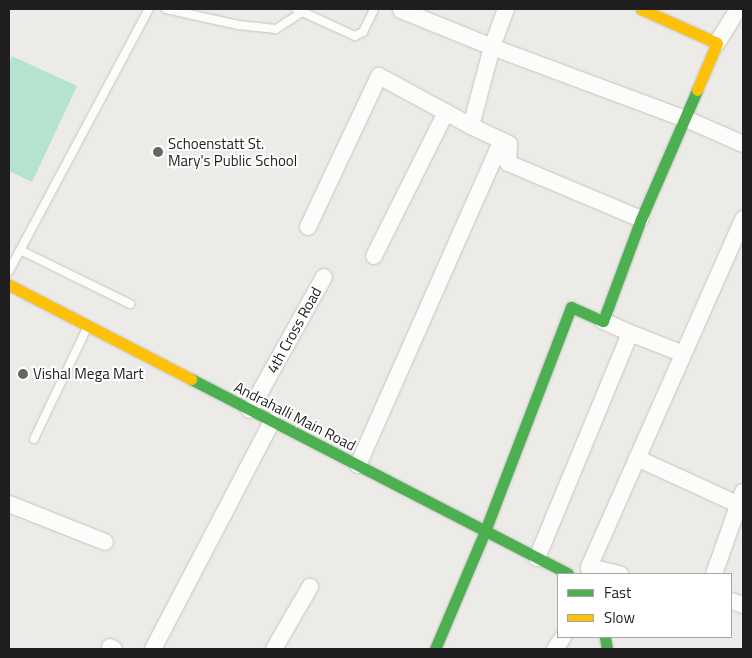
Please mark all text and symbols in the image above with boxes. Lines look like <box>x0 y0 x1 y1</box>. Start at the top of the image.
place label: Schoenstatt St. Mary's Public School <box>168 134 297 169</box>
marker: Schoenstatt St. Mary's Public School <box>152 146 164 158</box>
street label: 4th Cross Road <box>263 284 325 376</box>
place label: Vishal Mega Mart <box>33 365 144 383</box>
marker: Vishal Mega Mart <box>17 368 29 380</box>
street label: Andrahalli Main Road <box>231 378 359 454</box>
legend <box>557 573 732 638</box>
text: Fast <box>604 581 631 604</box>
text: Slow <box>604 606 635 629</box>

